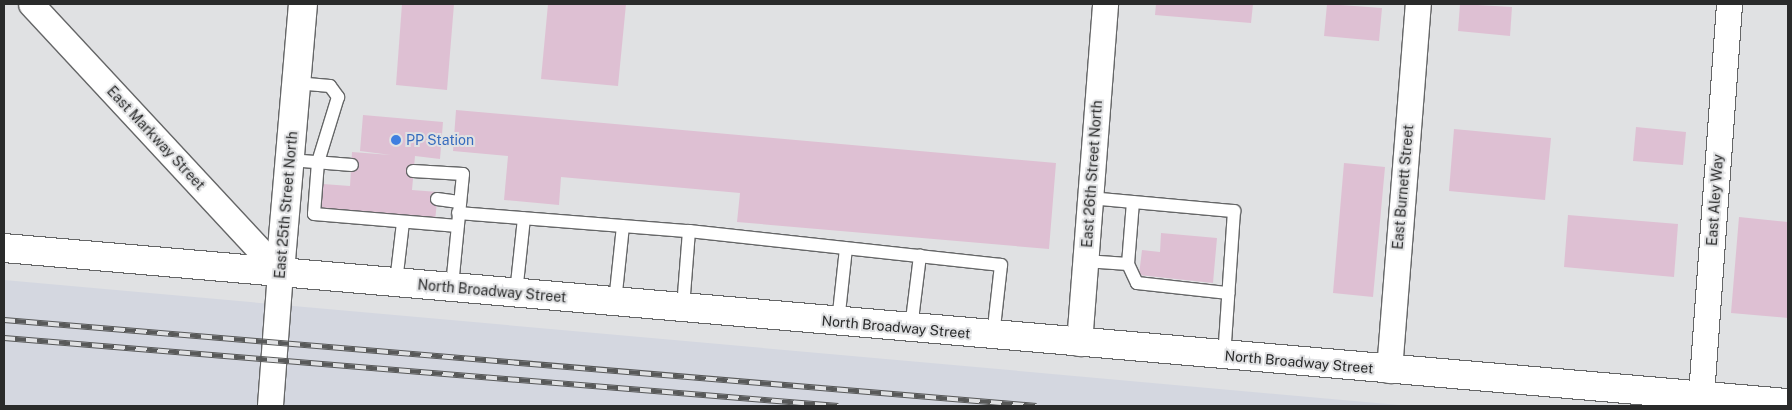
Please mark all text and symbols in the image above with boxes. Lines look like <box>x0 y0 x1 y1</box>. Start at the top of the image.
street label: East Markway Street <box>104 83 208 193</box>
street label: East 26th Street North <box>1078 100 1106 248</box>
street label: East Burnett Street <box>1389 124 1417 250</box>
street label: East 25th Street North <box>271 131 301 279</box>
place label: PP Station <box>406 132 474 148</box>
marker: PP Station <box>390 134 402 146</box>
street label: East Aley Way <box>1703 153 1727 247</box>
street label: North Broadway Street <box>417 276 567 306</box>
street label: North Broadway Street <box>821 312 971 342</box>
street label: North Broadway Street <box>1224 347 1374 377</box>

